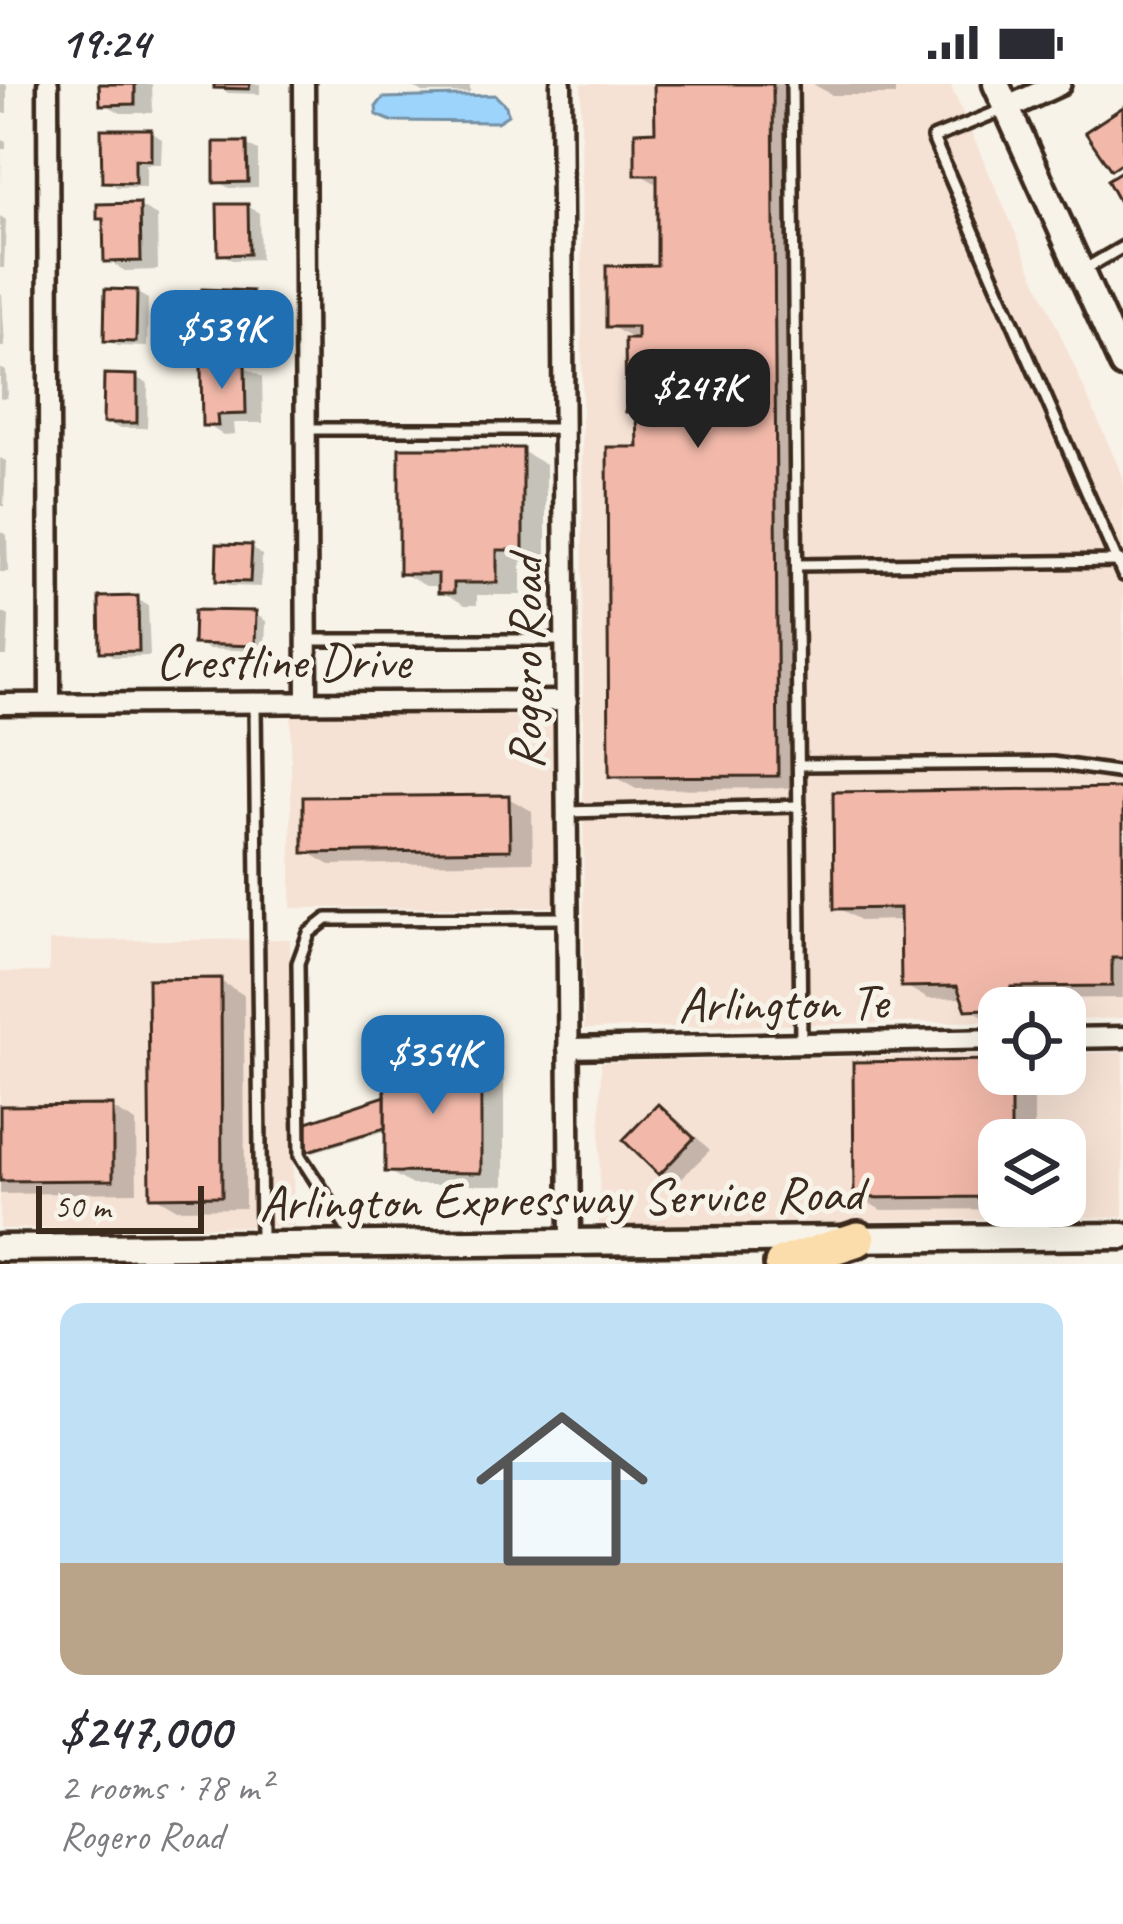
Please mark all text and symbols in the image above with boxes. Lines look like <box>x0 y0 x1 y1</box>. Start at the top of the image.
text: 19:24 <box>60 14 149 71</box>
pin: $539K <box>138 290 306 392</box>
text: $539K <box>178 304 266 353</box>
pin: $247K <box>614 349 782 451</box>
text: $247K <box>653 363 743 412</box>
street label: Rogero Road <box>493 549 557 770</box>
street label: Crestline Drive <box>156 629 414 693</box>
street label: Arlington Te <box>678 969 892 1037</box>
map controls <box>978 987 1086 1227</box>
button: locate <box>978 987 1086 1095</box>
pin: $354K <box>349 1015 517 1117</box>
text: $354K <box>388 1029 478 1078</box>
button: layers <box>978 1119 1086 1227</box>
street label: Arlington Expressway Service Road <box>259 1161 871 1235</box>
scale bar <box>36 1180 204 1233</box>
text: 50 m <box>54 1186 110 1228</box>
icon: home <box>454 1381 670 1597</box>
text: $247,000 <box>60 1699 231 1763</box>
text: 2 rooms · 78 m² <box>60 1763 271 1812</box>
text: Rogero Road <box>60 1812 223 1861</box>

